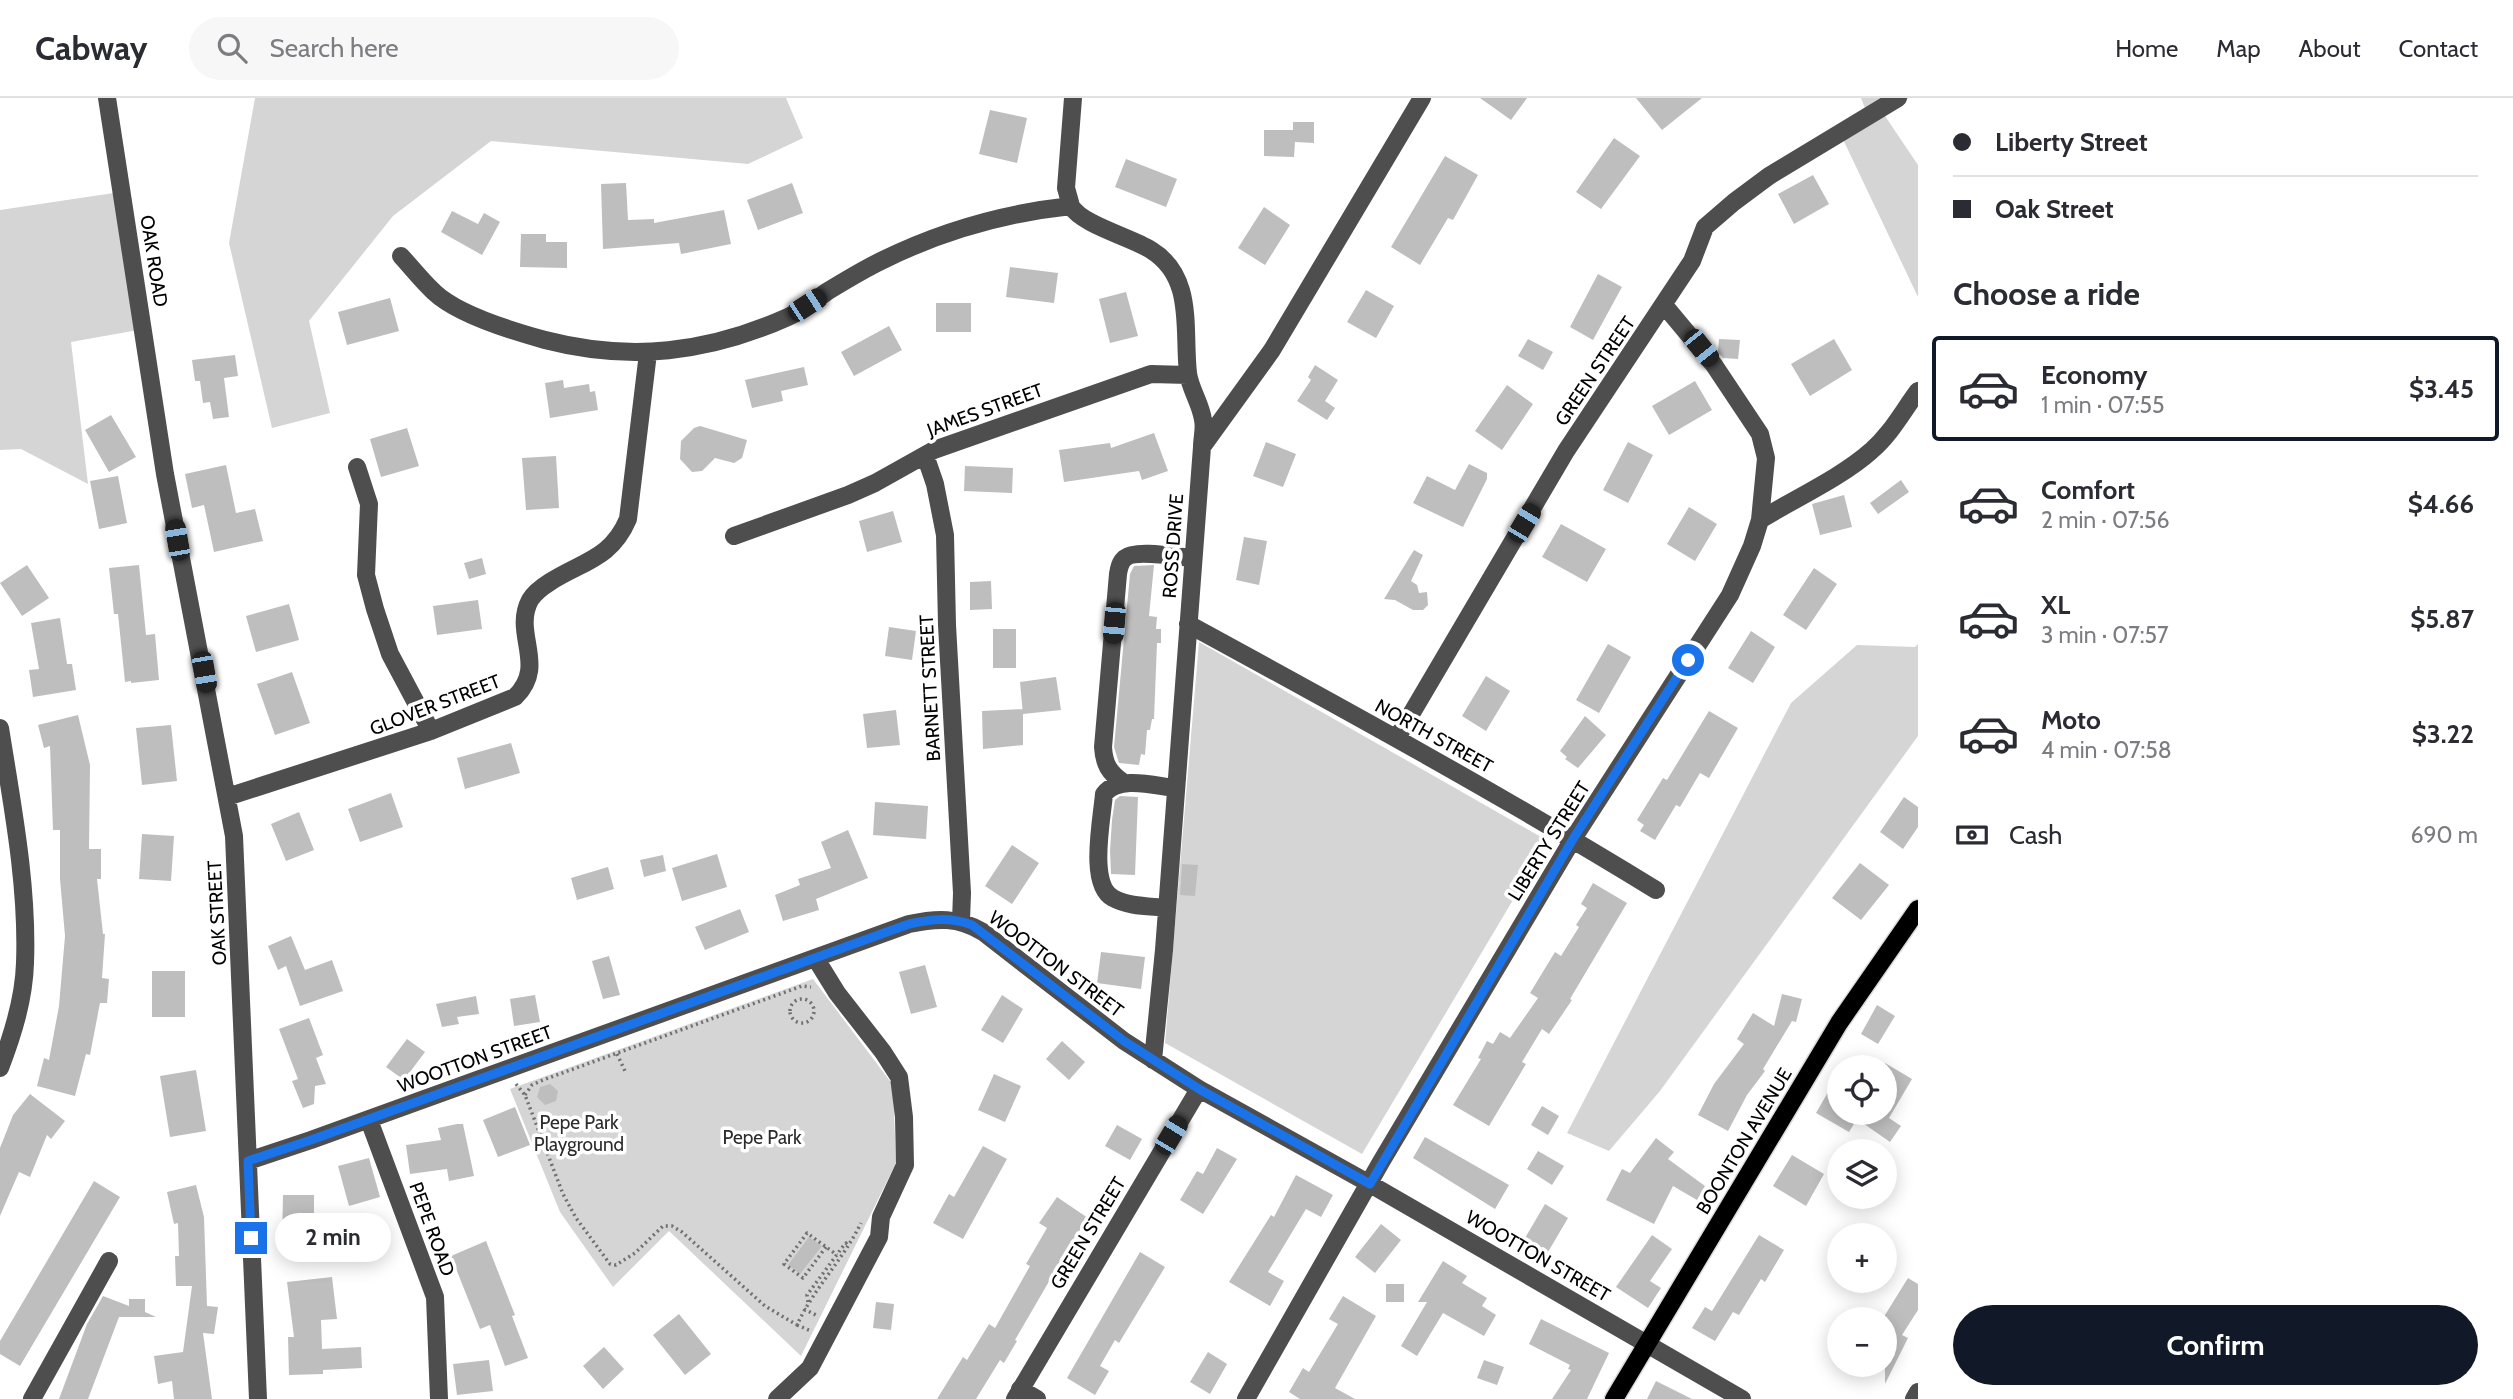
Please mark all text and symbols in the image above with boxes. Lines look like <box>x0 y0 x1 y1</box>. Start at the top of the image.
search box <box>189 17 679 80</box>
text: Cabway <box>35 28 147 68</box>
icon: search <box>213 29 251 67</box>
text: Search here <box>269 32 399 64</box>
text: Home <box>2115 34 2178 63</box>
text: Map <box>2216 34 2261 63</box>
text: About <box>2299 34 2361 63</box>
text: Contact <box>2399 34 2478 63</box>
text: Liberty Street <box>1995 126 2148 158</box>
text: Oak Street <box>1995 193 2114 225</box>
street label: OAK ROAD <box>135 213 173 309</box>
text: Choose a ride <box>1953 274 2140 313</box>
car <box>784 285 831 325</box>
street label: GREEN STREET <box>1550 312 1640 430</box>
car <box>1680 325 1723 371</box>
icon: car <box>1957 357 2020 420</box>
text: Economy <box>2041 359 2147 391</box>
text: $3.45 <box>2409 373 2474 405</box>
street label: JAMES STREET <box>923 378 1046 442</box>
text: 1 min · 07:55 <box>2041 391 2164 419</box>
icon: car <box>1957 472 2020 535</box>
text: Comfort <box>2041 474 2135 506</box>
text: $4.66 <box>2408 488 2474 520</box>
street label: ROSS DRIVE <box>1158 493 1188 599</box>
car <box>1505 500 1544 546</box>
text: 2 min · 07:56 <box>2041 506 2170 534</box>
car <box>164 517 191 563</box>
icon: car <box>1957 587 2020 650</box>
text: XL <box>2041 589 2070 621</box>
car <box>1102 601 1127 645</box>
text: $5.87 <box>2410 603 2474 635</box>
street label: BARNETT STREET <box>915 614 945 762</box>
text: 3 min · 07:57 <box>2041 621 2169 649</box>
route start <box>1672 644 1704 676</box>
car <box>191 649 218 695</box>
street label: GLOVER STREET <box>366 670 504 740</box>
street label: NORTH STREET <box>1371 694 1497 778</box>
icon: car <box>1957 702 2020 765</box>
text: Moto <box>2041 704 2101 736</box>
text: $3.22 <box>2412 718 2474 750</box>
text: 4 min · 07:58 <box>2041 736 2172 764</box>
street label: LIBERTY STREET <box>1503 777 1595 905</box>
icon: cash <box>1953 816 1991 854</box>
text: Cash <box>2009 819 2062 851</box>
text: 690 m <box>2410 821 2478 849</box>
street label: OAK STREET <box>203 860 231 966</box>
street label: WOOTTON STREET <box>984 906 1128 1022</box>
street label: WOOTTON STREET <box>395 1020 555 1098</box>
map controls <box>1827 1055 1897 1377</box>
button: locate <box>1827 1055 1897 1125</box>
street label: BOONTON AVENUE <box>1691 1064 1797 1218</box>
park label: Pepe Park Playground <box>534 1111 624 1156</box>
car <box>1152 1112 1191 1158</box>
park label: Pepe Park <box>722 1126 802 1149</box>
button: layers <box>1827 1139 1897 1209</box>
street label: GREEN STREET <box>1045 1173 1131 1293</box>
street label: PEPE ROAD <box>404 1179 460 1279</box>
street label: WOOTTON STREET <box>1462 1205 1614 1307</box>
callout: 2 min <box>276 1214 391 1262</box>
route end <box>235 1222 267 1254</box>
text: 2 min <box>305 1223 361 1251</box>
button: + <box>1827 1223 1897 1293</box>
button: Confirm <box>1953 1305 2478 1385</box>
button: − <box>1827 1307 1897 1377</box>

